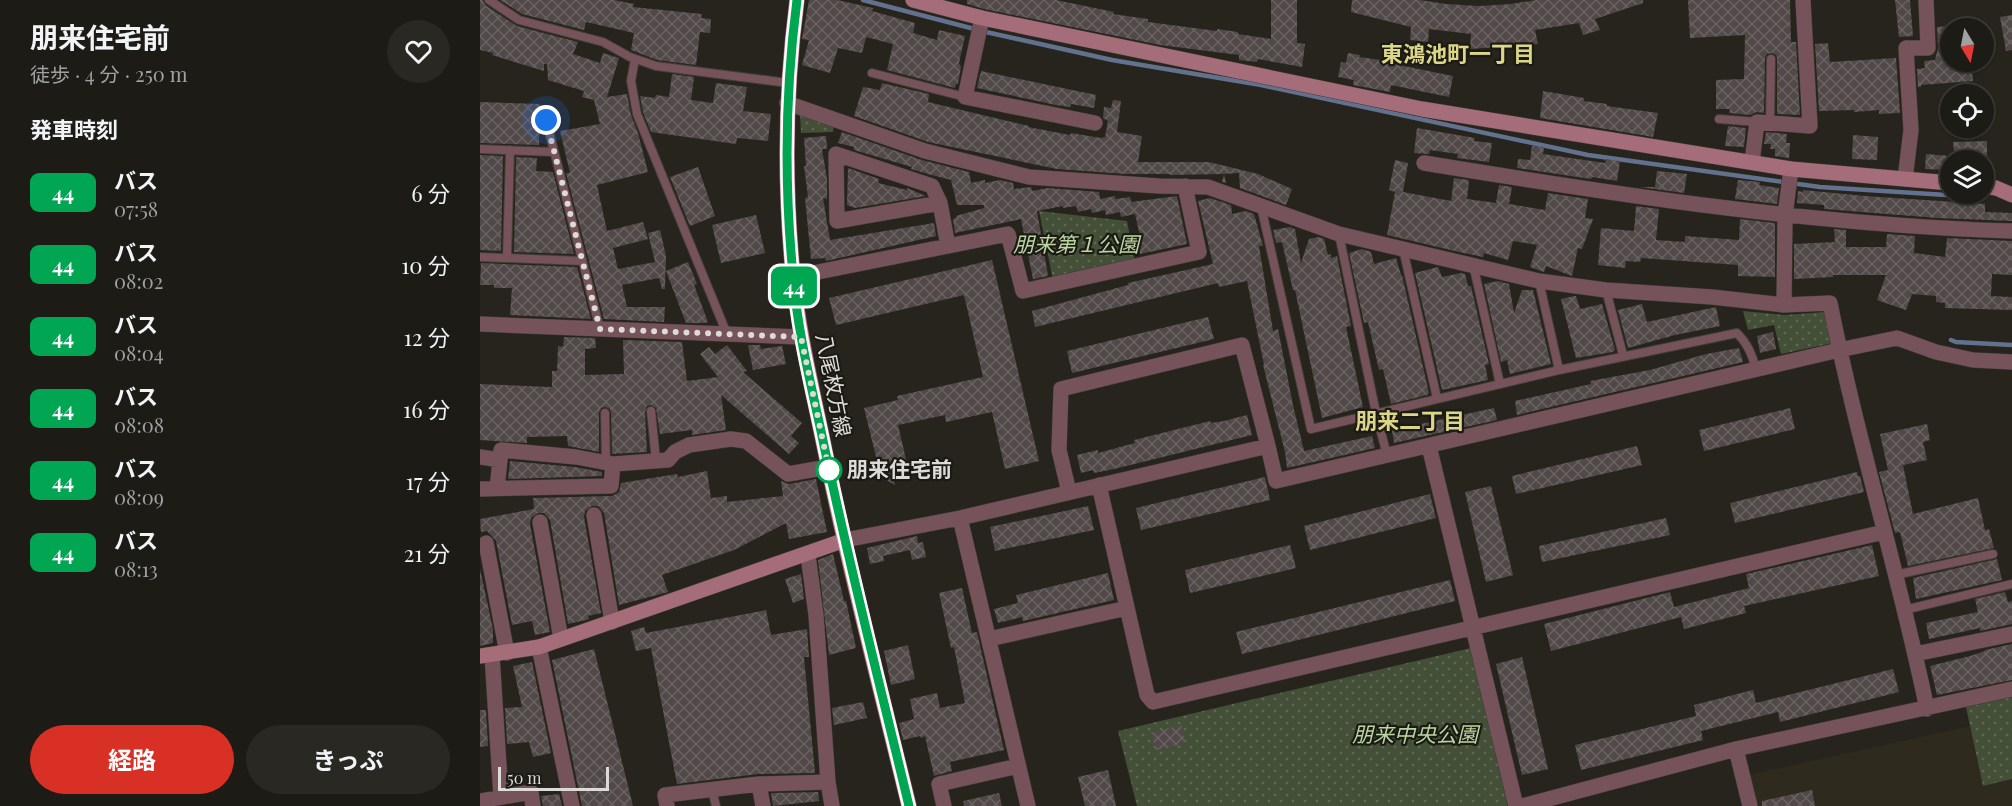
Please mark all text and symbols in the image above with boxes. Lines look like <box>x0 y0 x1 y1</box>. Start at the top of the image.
text: 朋来住宅前 <box>30 18 170 55</box>
north arrow <box>1940 18 1994 72</box>
map controls <box>1940 18 1994 204</box>
button: heart <box>387 20 450 83</box>
district label: 東鴻池町一丁目 <box>1381 38 1535 68</box>
text: 徒歩 · 4 分 · 250 m <box>30 60 188 87</box>
button: locate <box>1940 84 1994 138</box>
your location <box>531 105 561 135</box>
text: 発車時刻 <box>30 114 118 144</box>
button: layers <box>1940 150 1994 204</box>
text: バス <box>114 165 158 195</box>
text: 44 <box>52 178 74 206</box>
text: 6 分 <box>411 178 450 208</box>
text: 07:58 <box>114 195 158 222</box>
park label: 朋来第１公園 <box>1013 229 1142 257</box>
text: バス <box>114 237 158 267</box>
text: 44 <box>52 250 74 278</box>
text: 10 分 <box>401 250 450 280</box>
line badge: 44 <box>767 266 821 306</box>
text: 08:02 <box>114 267 163 294</box>
text: 44 <box>783 272 805 300</box>
text: バス <box>114 309 158 339</box>
text: 44 <box>52 322 74 350</box>
text: 12 分 <box>404 322 450 352</box>
street label: 八尾枚方線 <box>811 330 859 439</box>
text: 08:04 <box>114 339 164 366</box>
text: バス <box>114 381 158 411</box>
text: 44 <box>52 394 74 422</box>
text: 16 分 <box>403 394 450 424</box>
district label: 朋来二丁目 <box>1355 405 1465 435</box>
text: 08:08 <box>114 411 164 438</box>
text: バス <box>114 453 158 483</box>
place label: 朋来住宅前 <box>847 454 952 482</box>
marker: 朋来住宅前 <box>816 457 842 483</box>
text: 44 <box>52 466 74 494</box>
text: 17 分 <box>406 466 450 496</box>
text: 08:09 <box>114 483 164 510</box>
text: バス <box>114 525 158 555</box>
text: 44 <box>52 538 74 566</box>
text: 21 分 <box>404 538 450 568</box>
text: 08:13 <box>114 555 158 582</box>
park label: 朋来中央公園 <box>1352 719 1481 747</box>
button: 経路 <box>30 725 234 794</box>
button: きっぷ <box>246 725 450 794</box>
scale bar <box>498 764 609 792</box>
text: 50 m <box>507 767 541 788</box>

